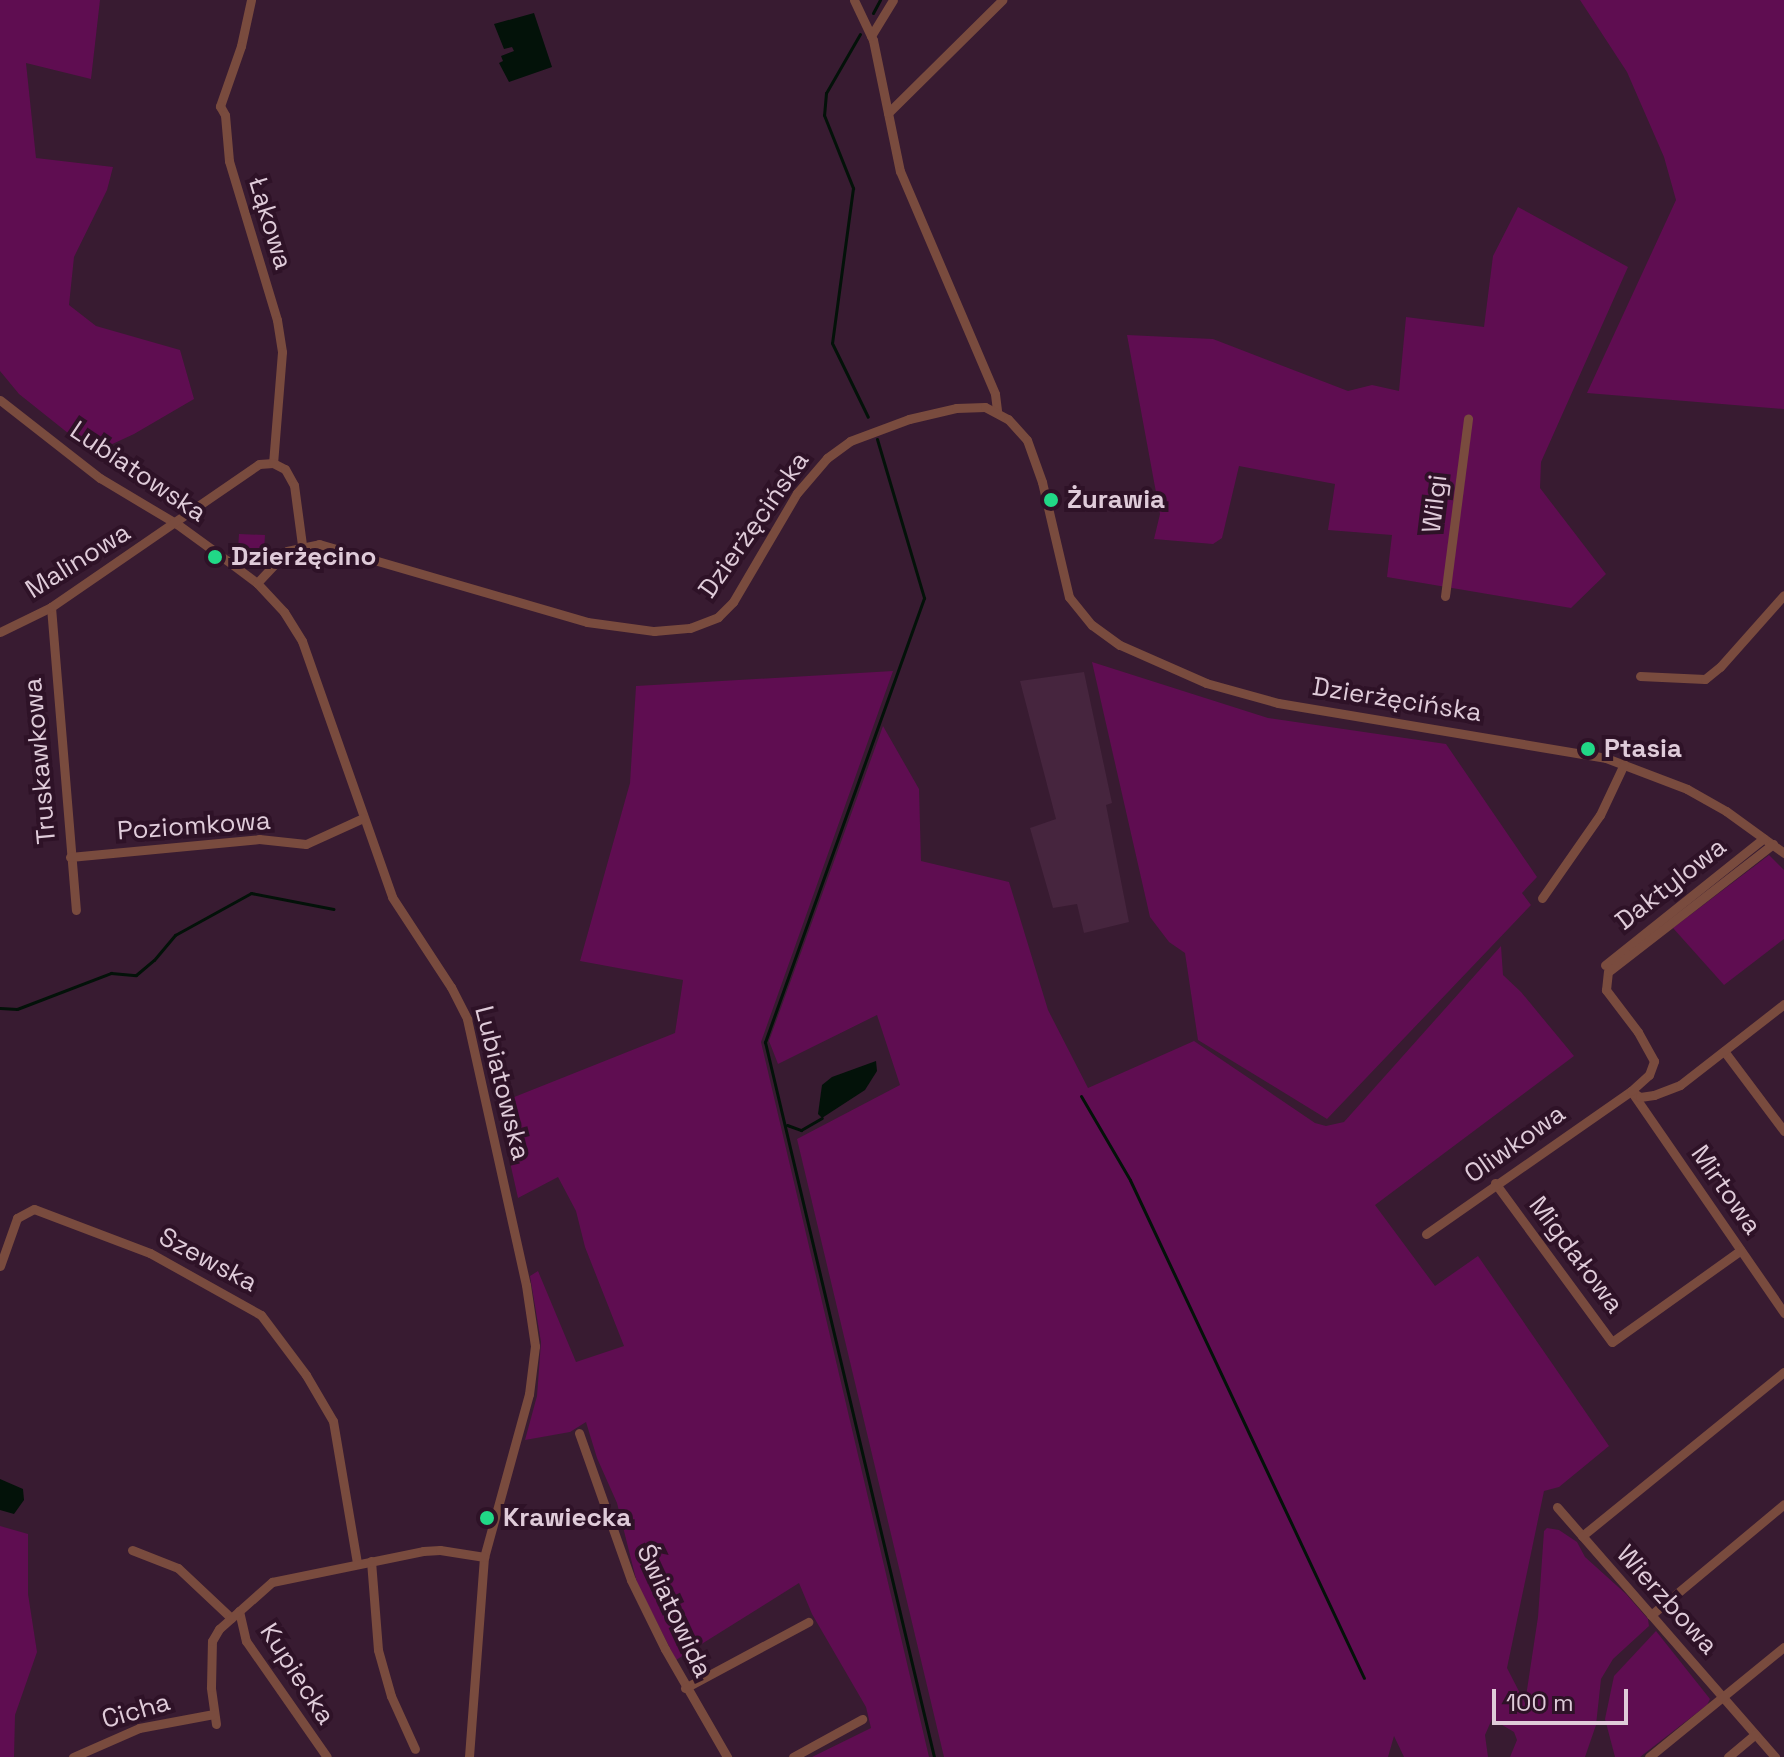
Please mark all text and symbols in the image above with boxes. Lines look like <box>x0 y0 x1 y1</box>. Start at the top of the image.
street label: Łąkowa <box>241 173 299 273</box>
street label: Lubiatowska <box>64 415 212 529</box>
street label: Dzierżęcińska <box>692 446 816 604</box>
street label: Wilgi <box>1416 473 1454 535</box>
place label: Żurawia <box>1067 484 1165 516</box>
marker: Żurawia <box>1042 491 1060 509</box>
street label: Malinowa <box>20 517 136 605</box>
place label: Dzierżęcino <box>231 541 376 573</box>
marker: Dzierżęcino <box>206 548 224 566</box>
street label: Dzierżęcińska <box>1310 671 1484 729</box>
street label: Truskawkowa <box>17 677 63 845</box>
place label: Ptasia <box>1604 733 1682 765</box>
marker: Ptasia <box>1579 740 1597 758</box>
street label: Poziomkowa <box>116 805 272 847</box>
street label: Daktylowa <box>1609 831 1733 937</box>
street label: Lubiatowska <box>468 1003 536 1163</box>
street label: Oliwkowa <box>1459 1098 1571 1190</box>
street label: Mirtowa <box>1684 1139 1768 1241</box>
street label: Migdałowa <box>1522 1190 1630 1320</box>
street label: Szewska <box>153 1221 263 1299</box>
place label: Krawiecka <box>503 1502 631 1534</box>
marker: Krawiecka <box>478 1509 496 1527</box>
street label: Światowida <box>630 1539 718 1683</box>
street label: Wierzbowa <box>1610 1539 1724 1661</box>
street label: Kupiecka <box>253 1618 341 1730</box>
scale bar <box>1496 1673 1632 1723</box>
street label: Cicha <box>98 1686 174 1736</box>
text: 100 m <box>1506 1687 1574 1718</box>

